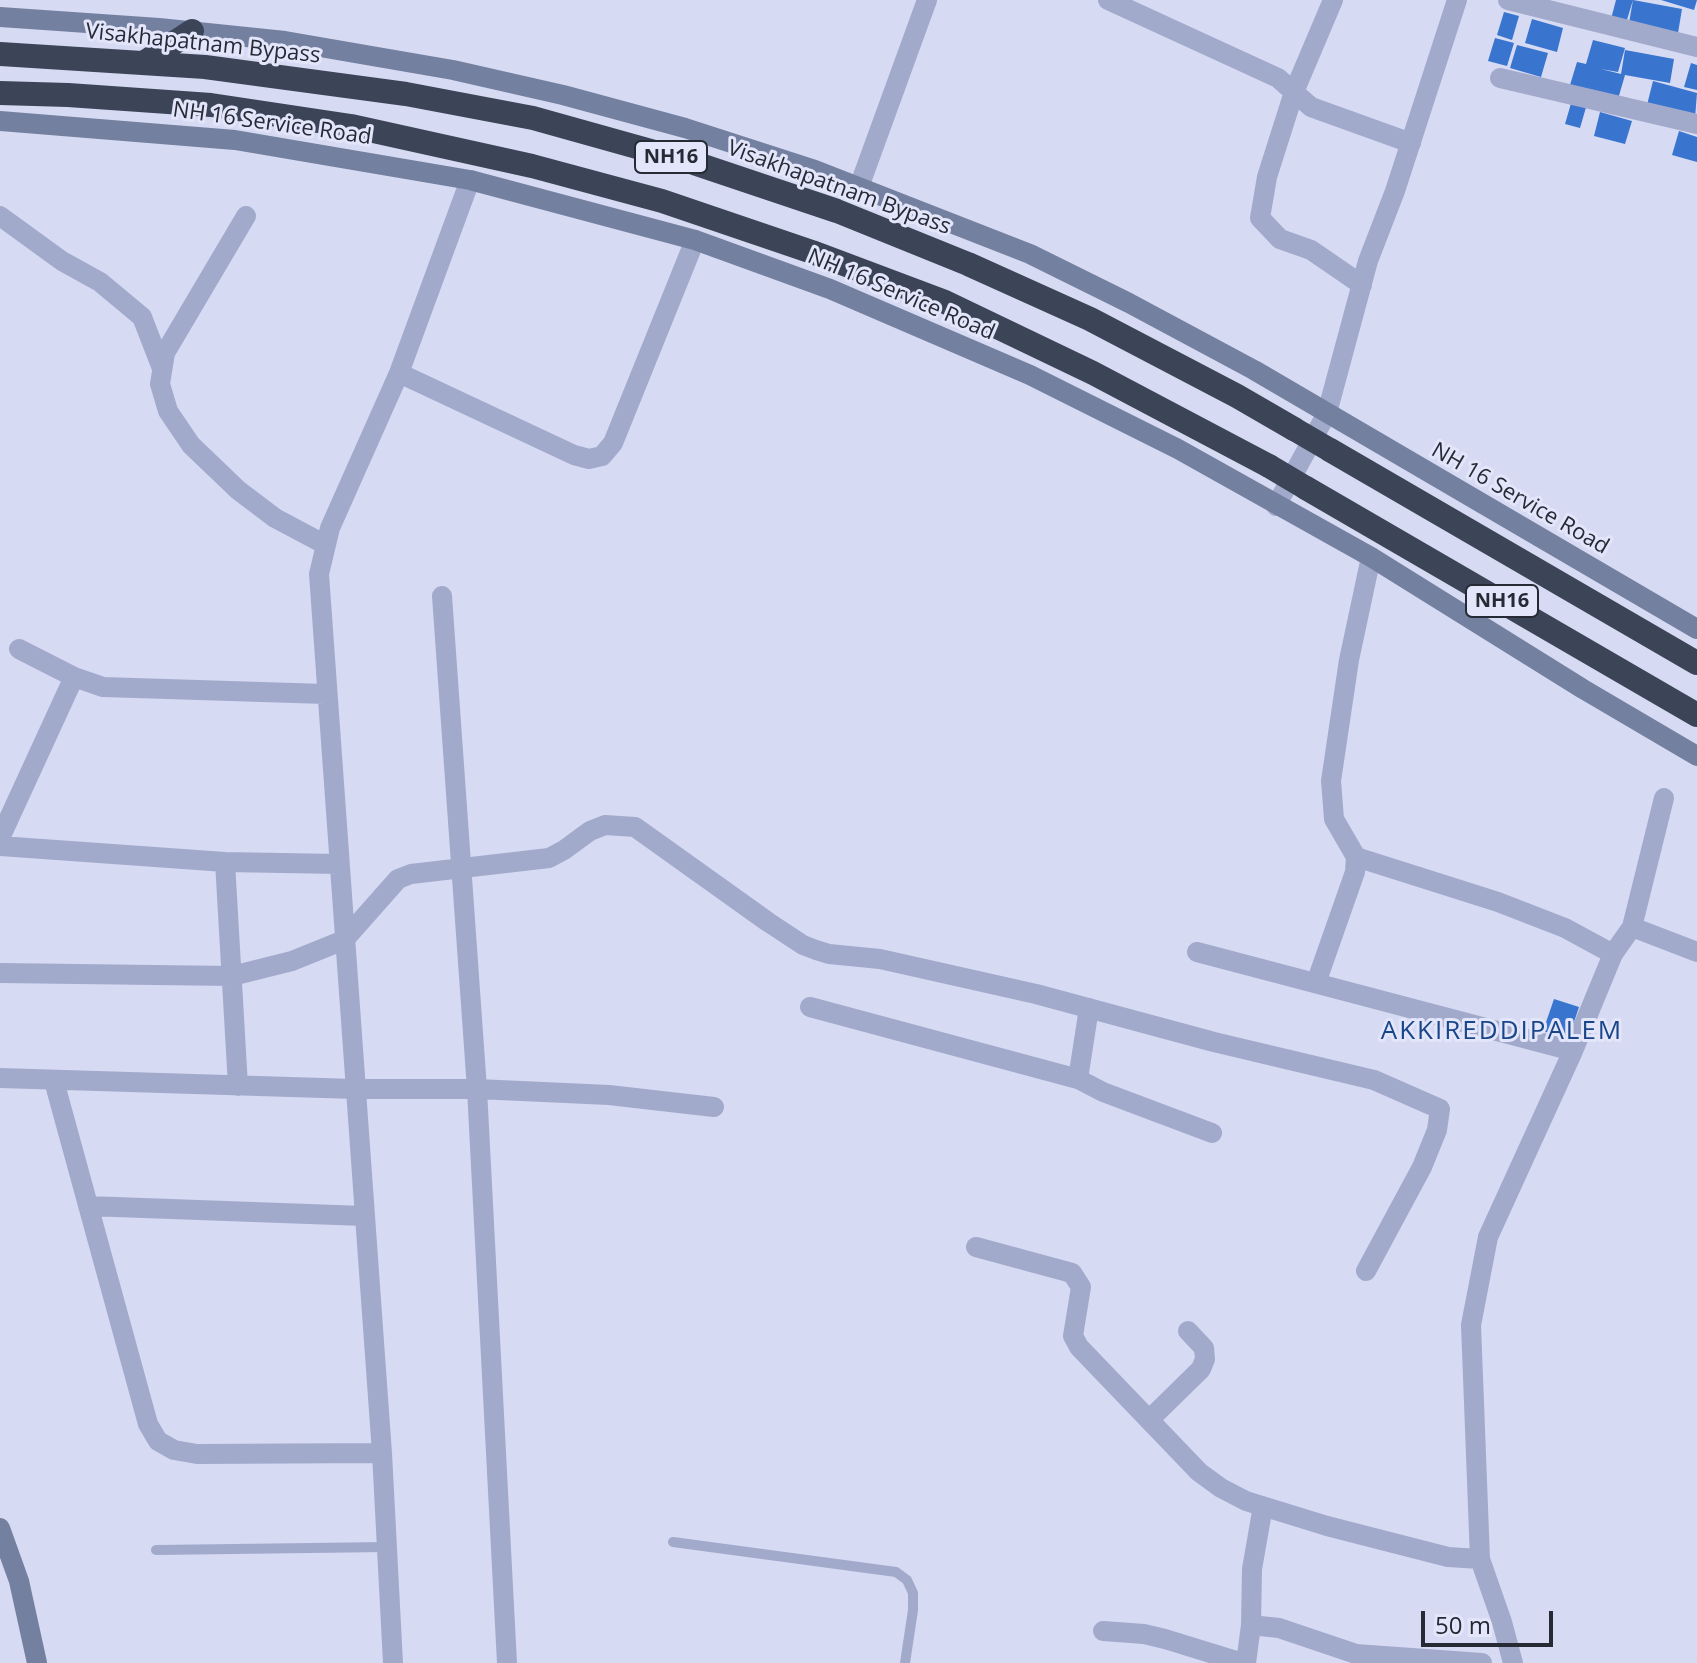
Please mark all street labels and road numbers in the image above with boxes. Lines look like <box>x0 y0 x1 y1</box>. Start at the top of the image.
street label: Visakhapatnam Bypass <box>84 19 322 69</box>
street label: NH 16 Service Road <box>171 97 373 151</box>
street label: Visakhapatnam Bypass <box>724 135 954 241</box>
road number: NH16 <box>635 141 707 173</box>
street label: NH 16 Service Road <box>804 244 998 346</box>
street label: NH 16 Service Road <box>1427 437 1613 561</box>
road number: NH16 <box>1466 585 1538 617</box>

